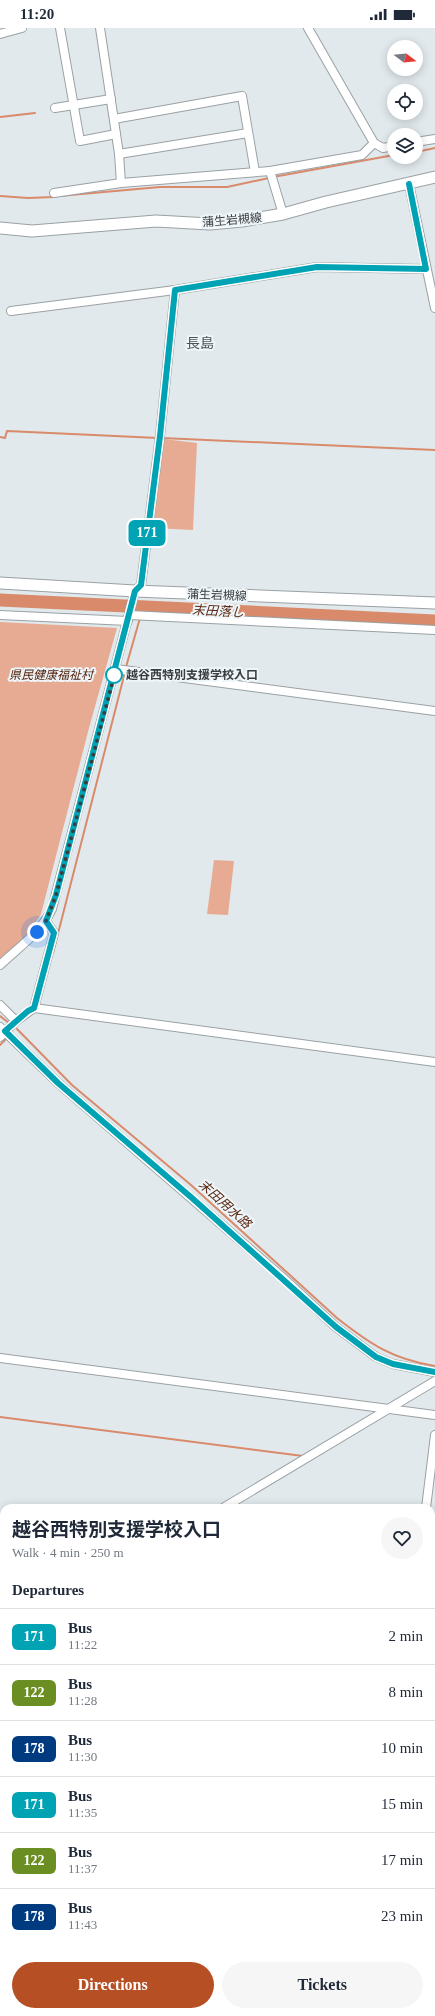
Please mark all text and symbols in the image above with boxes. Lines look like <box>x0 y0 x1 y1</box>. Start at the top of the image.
text: 11:20 <box>20 6 54 22</box>
north arrow <box>387 40 423 76</box>
map controls <box>387 40 423 164</box>
button: locate <box>387 84 423 120</box>
button: layers <box>387 128 423 164</box>
street label: 蒲生岩槻線 <box>201 210 263 230</box>
district label: 長島 <box>186 336 214 351</box>
line badge: 171 <box>124 520 170 546</box>
text: 171 <box>137 525 158 540</box>
street label: 蒲生岩槻線 <box>187 587 247 603</box>
water label: 末田落し <box>192 602 244 620</box>
marker: 越谷西特別支援学校入口 <box>105 666 123 684</box>
park label: 県民健康福祉村 <box>9 668 95 682</box>
place label: 越谷西特別支援学校入口 <box>126 668 258 682</box>
your location <box>27 922 47 942</box>
water label: 末田用水路 <box>196 1177 255 1232</box>
button: heart <box>381 1517 423 1559</box>
text: 越谷西特別支援学校入口 <box>12 1519 221 1540</box>
text: Walk · 4 min · 250 m <box>12 1545 124 1560</box>
text: Departures <box>12 1582 84 1598</box>
text: Bus <box>68 1620 92 1636</box>
text: 2 min <box>388 1628 423 1644</box>
text: 171 <box>24 1629 45 1644</box>
text: 11:22 <box>68 1637 97 1652</box>
text: Bus <box>68 1676 92 1692</box>
text: 8 min <box>388 1684 423 1700</box>
text: 122 <box>24 1685 45 1700</box>
text: 11:28 <box>68 1693 97 1708</box>
text: Bus <box>68 1732 92 1748</box>
text: 10 min <box>381 1740 423 1756</box>
text: 178 <box>24 1741 45 1756</box>
text: 11:30 <box>68 1749 97 1764</box>
text: Bus <box>68 1788 92 1804</box>
text: 15 min <box>381 1796 423 1812</box>
text: 171 <box>24 1797 45 1812</box>
text: 11:35 <box>68 1805 97 1820</box>
text: Bus <box>68 1844 92 1860</box>
text: 17 min <box>381 1852 423 1868</box>
text: 122 <box>24 1853 45 1868</box>
text: 11:37 <box>68 1861 97 1876</box>
text: Bus <box>68 1900 92 1916</box>
text: 23 min <box>381 1908 423 1924</box>
text: 178 <box>24 1909 45 1924</box>
text: 11:43 <box>68 1917 97 1932</box>
button: Directions <box>12 1962 214 2008</box>
button: Tickets <box>222 1962 423 2008</box>

